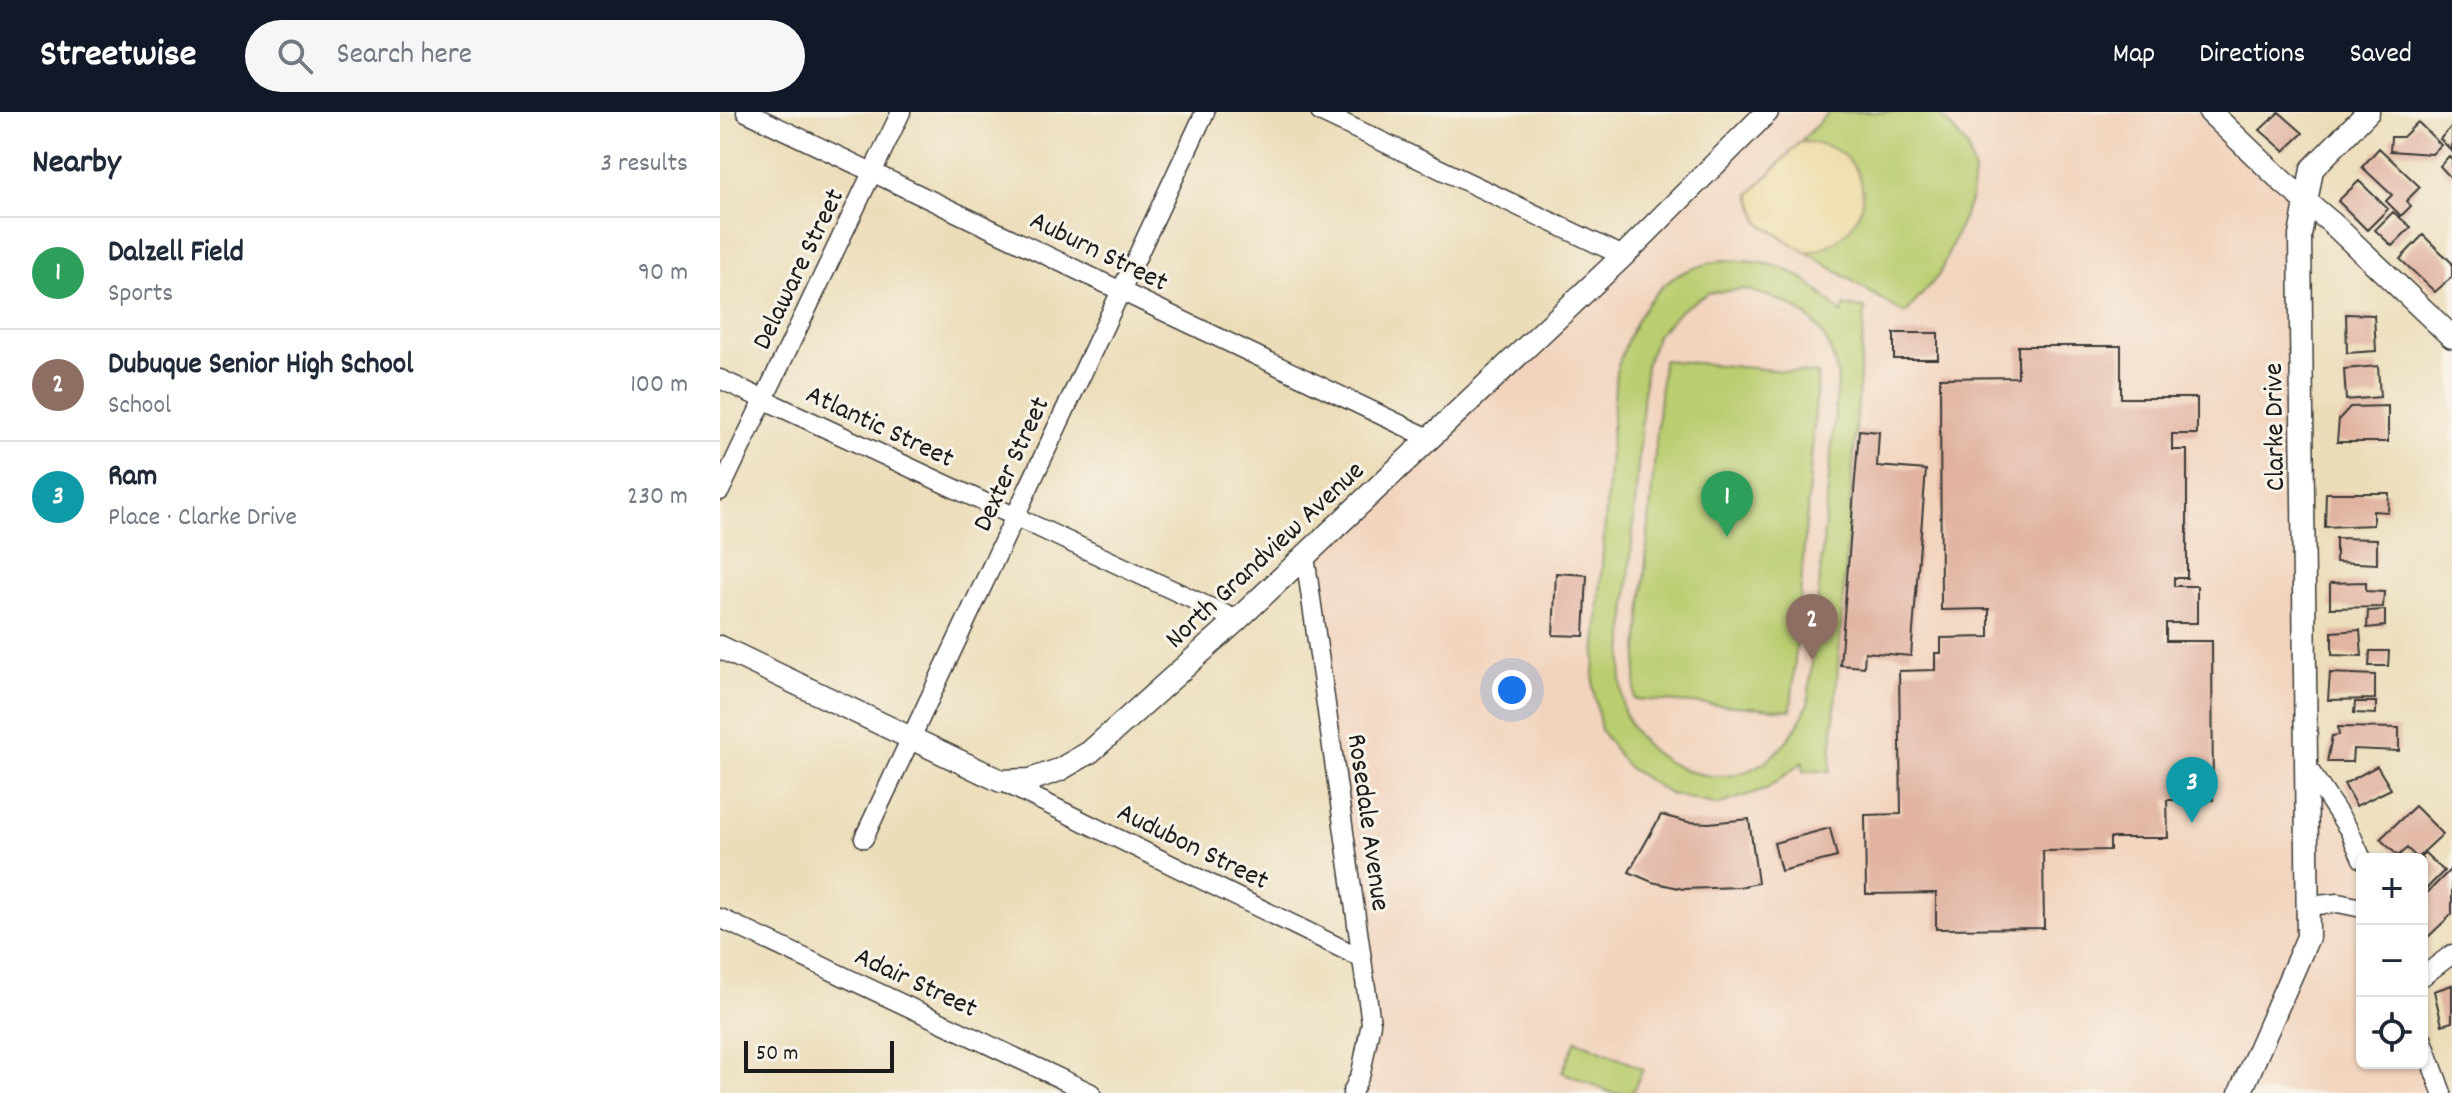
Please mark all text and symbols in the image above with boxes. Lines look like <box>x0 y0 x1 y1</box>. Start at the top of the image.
search box <box>245 20 805 92</box>
text: Streetwise <box>40 29 197 84</box>
icon: search <box>273 34 317 78</box>
text: Search here <box>337 35 472 78</box>
text: Map <box>2113 36 2155 76</box>
text: Directions <box>2199 36 2305 76</box>
text: Saved <box>2349 36 2412 76</box>
text: Nearby <box>32 140 121 189</box>
text: 3 results <box>601 146 688 183</box>
street label: Delaware Street <box>744 183 857 358</box>
street label: Auburn Street <box>1022 203 1174 304</box>
text: Dalzell Field <box>108 233 244 276</box>
text: 1 <box>55 255 61 292</box>
text: 90 m <box>638 255 688 292</box>
text: Sports <box>108 276 173 313</box>
text: Dubuque Senior High School <box>108 345 413 388</box>
street label: Clarke Drive <box>2256 362 2298 491</box>
text: 2 <box>52 367 64 404</box>
text: 100 m <box>630 367 688 404</box>
street label: Atlantic Street <box>798 377 960 480</box>
text: School <box>108 388 171 425</box>
street label: Dexter Street <box>965 391 1062 539</box>
street label: North Grandview Avenue <box>1158 453 1375 660</box>
text: Ram <box>108 457 157 500</box>
pin: 1 <box>1701 471 1753 537</box>
text: 3 <box>52 479 64 516</box>
text: 230 m <box>627 479 688 516</box>
text: Place · Clarke Drive <box>108 500 297 537</box>
pin: 2 <box>1786 594 1838 660</box>
your location <box>1492 670 1532 710</box>
street label: Rosedale Avenue <box>1334 732 1398 914</box>
pin: 3 <box>2166 757 2218 823</box>
street label: Audubon Street <box>1109 794 1275 903</box>
map controls <box>2356 853 2428 1069</box>
button: + <box>2356 853 2428 925</box>
button: − <box>2356 925 2428 997</box>
street label: Adair Street <box>847 939 983 1030</box>
button: locate <box>2356 997 2428 1069</box>
scale bar <box>744 1037 894 1073</box>
text: 50 m <box>756 1039 798 1070</box>

